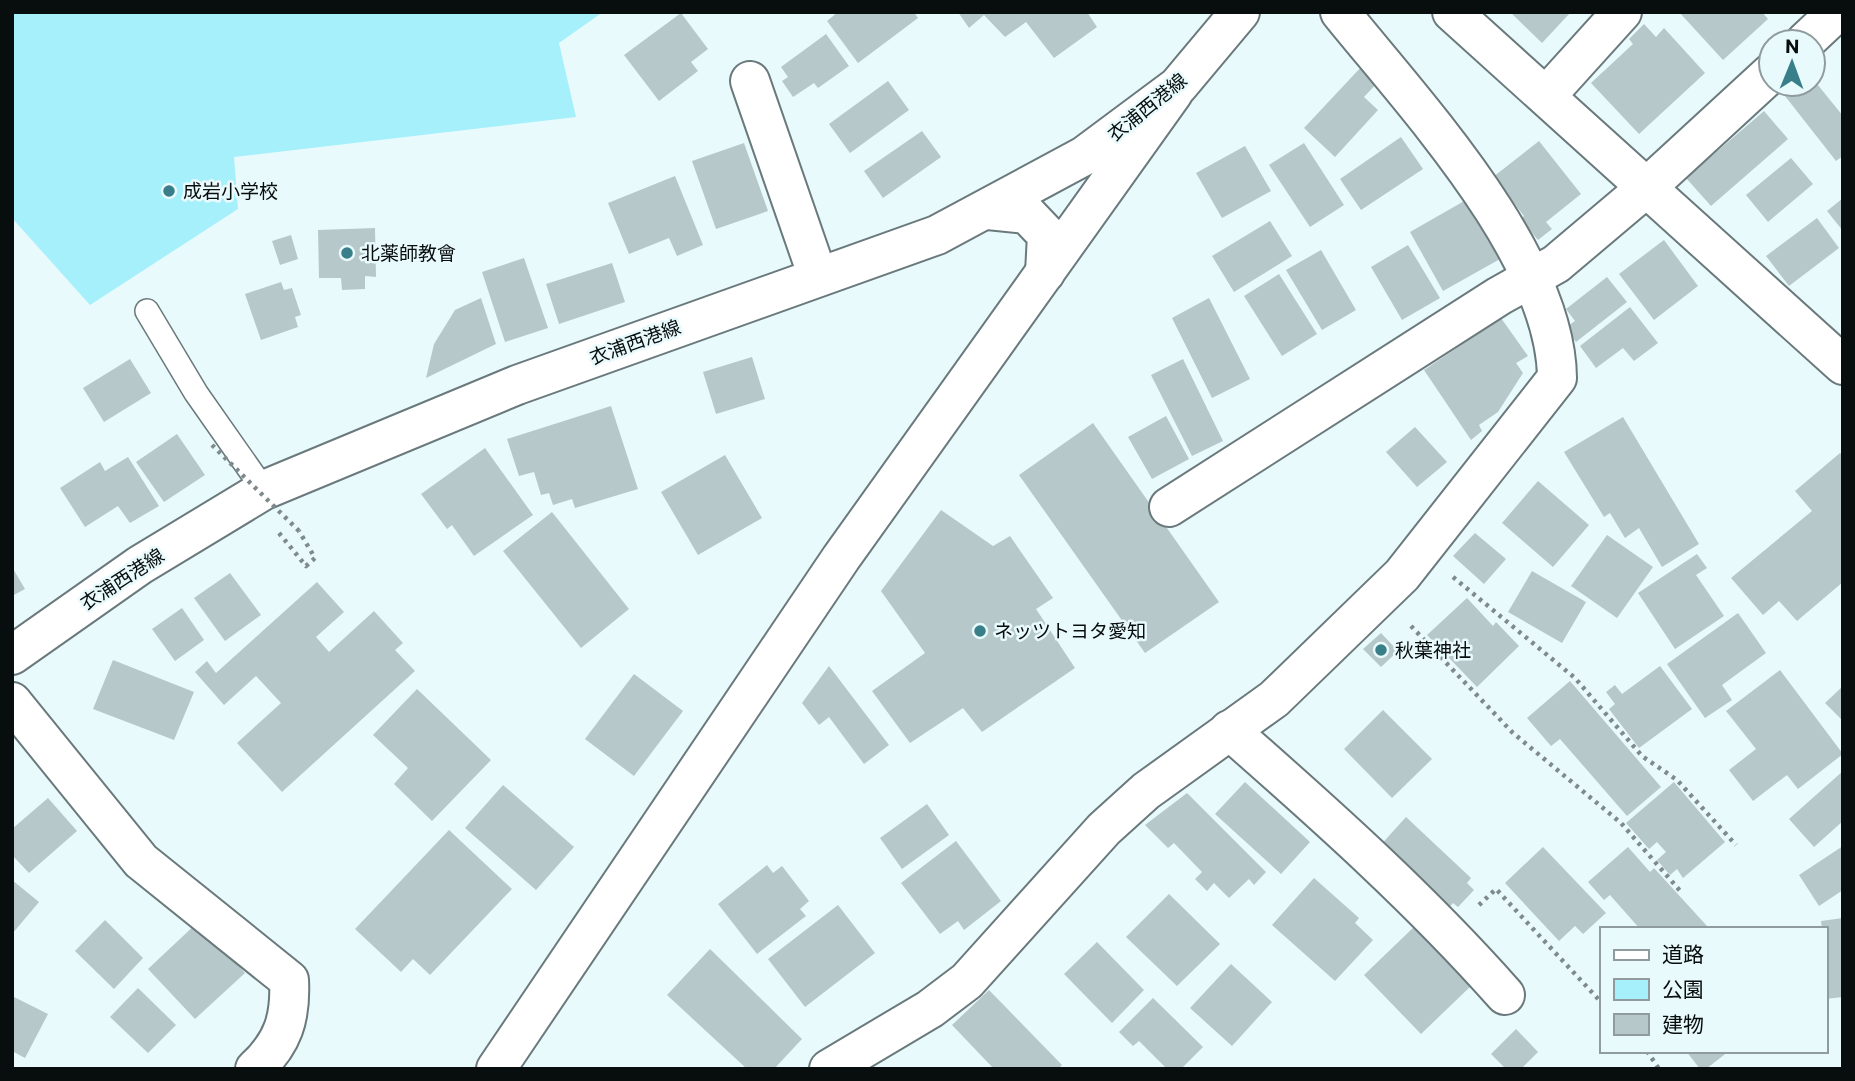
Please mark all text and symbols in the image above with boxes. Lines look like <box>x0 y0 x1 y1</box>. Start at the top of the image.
north arrow <box>1757 28 1827 98</box>
text: N <box>1785 34 1800 57</box>
street label: 衣浦西港線 <box>1103 68 1191 145</box>
place label: 成岩小学校 <box>183 179 278 202</box>
marker: 成岩小学校 <box>161 183 177 199</box>
place label: 北薬師教會 <box>361 241 456 264</box>
marker: 北薬師教會 <box>339 245 355 261</box>
street label: 衣浦西港線 <box>586 314 683 369</box>
street label: 衣浦西港線 <box>76 543 168 614</box>
place label: ネッツトヨタ愛知 <box>994 619 1146 642</box>
marker: ネッツトヨタ愛知 <box>972 623 988 639</box>
place label: 秋葉神社 <box>1395 638 1471 661</box>
marker: 秋葉神社 <box>1373 642 1389 658</box>
legend <box>1600 927 1827 1053</box>
text: 道路 <box>1662 941 1704 966</box>
text: 公園 <box>1662 976 1704 1001</box>
text: 建物 <box>1662 1011 1704 1036</box>

